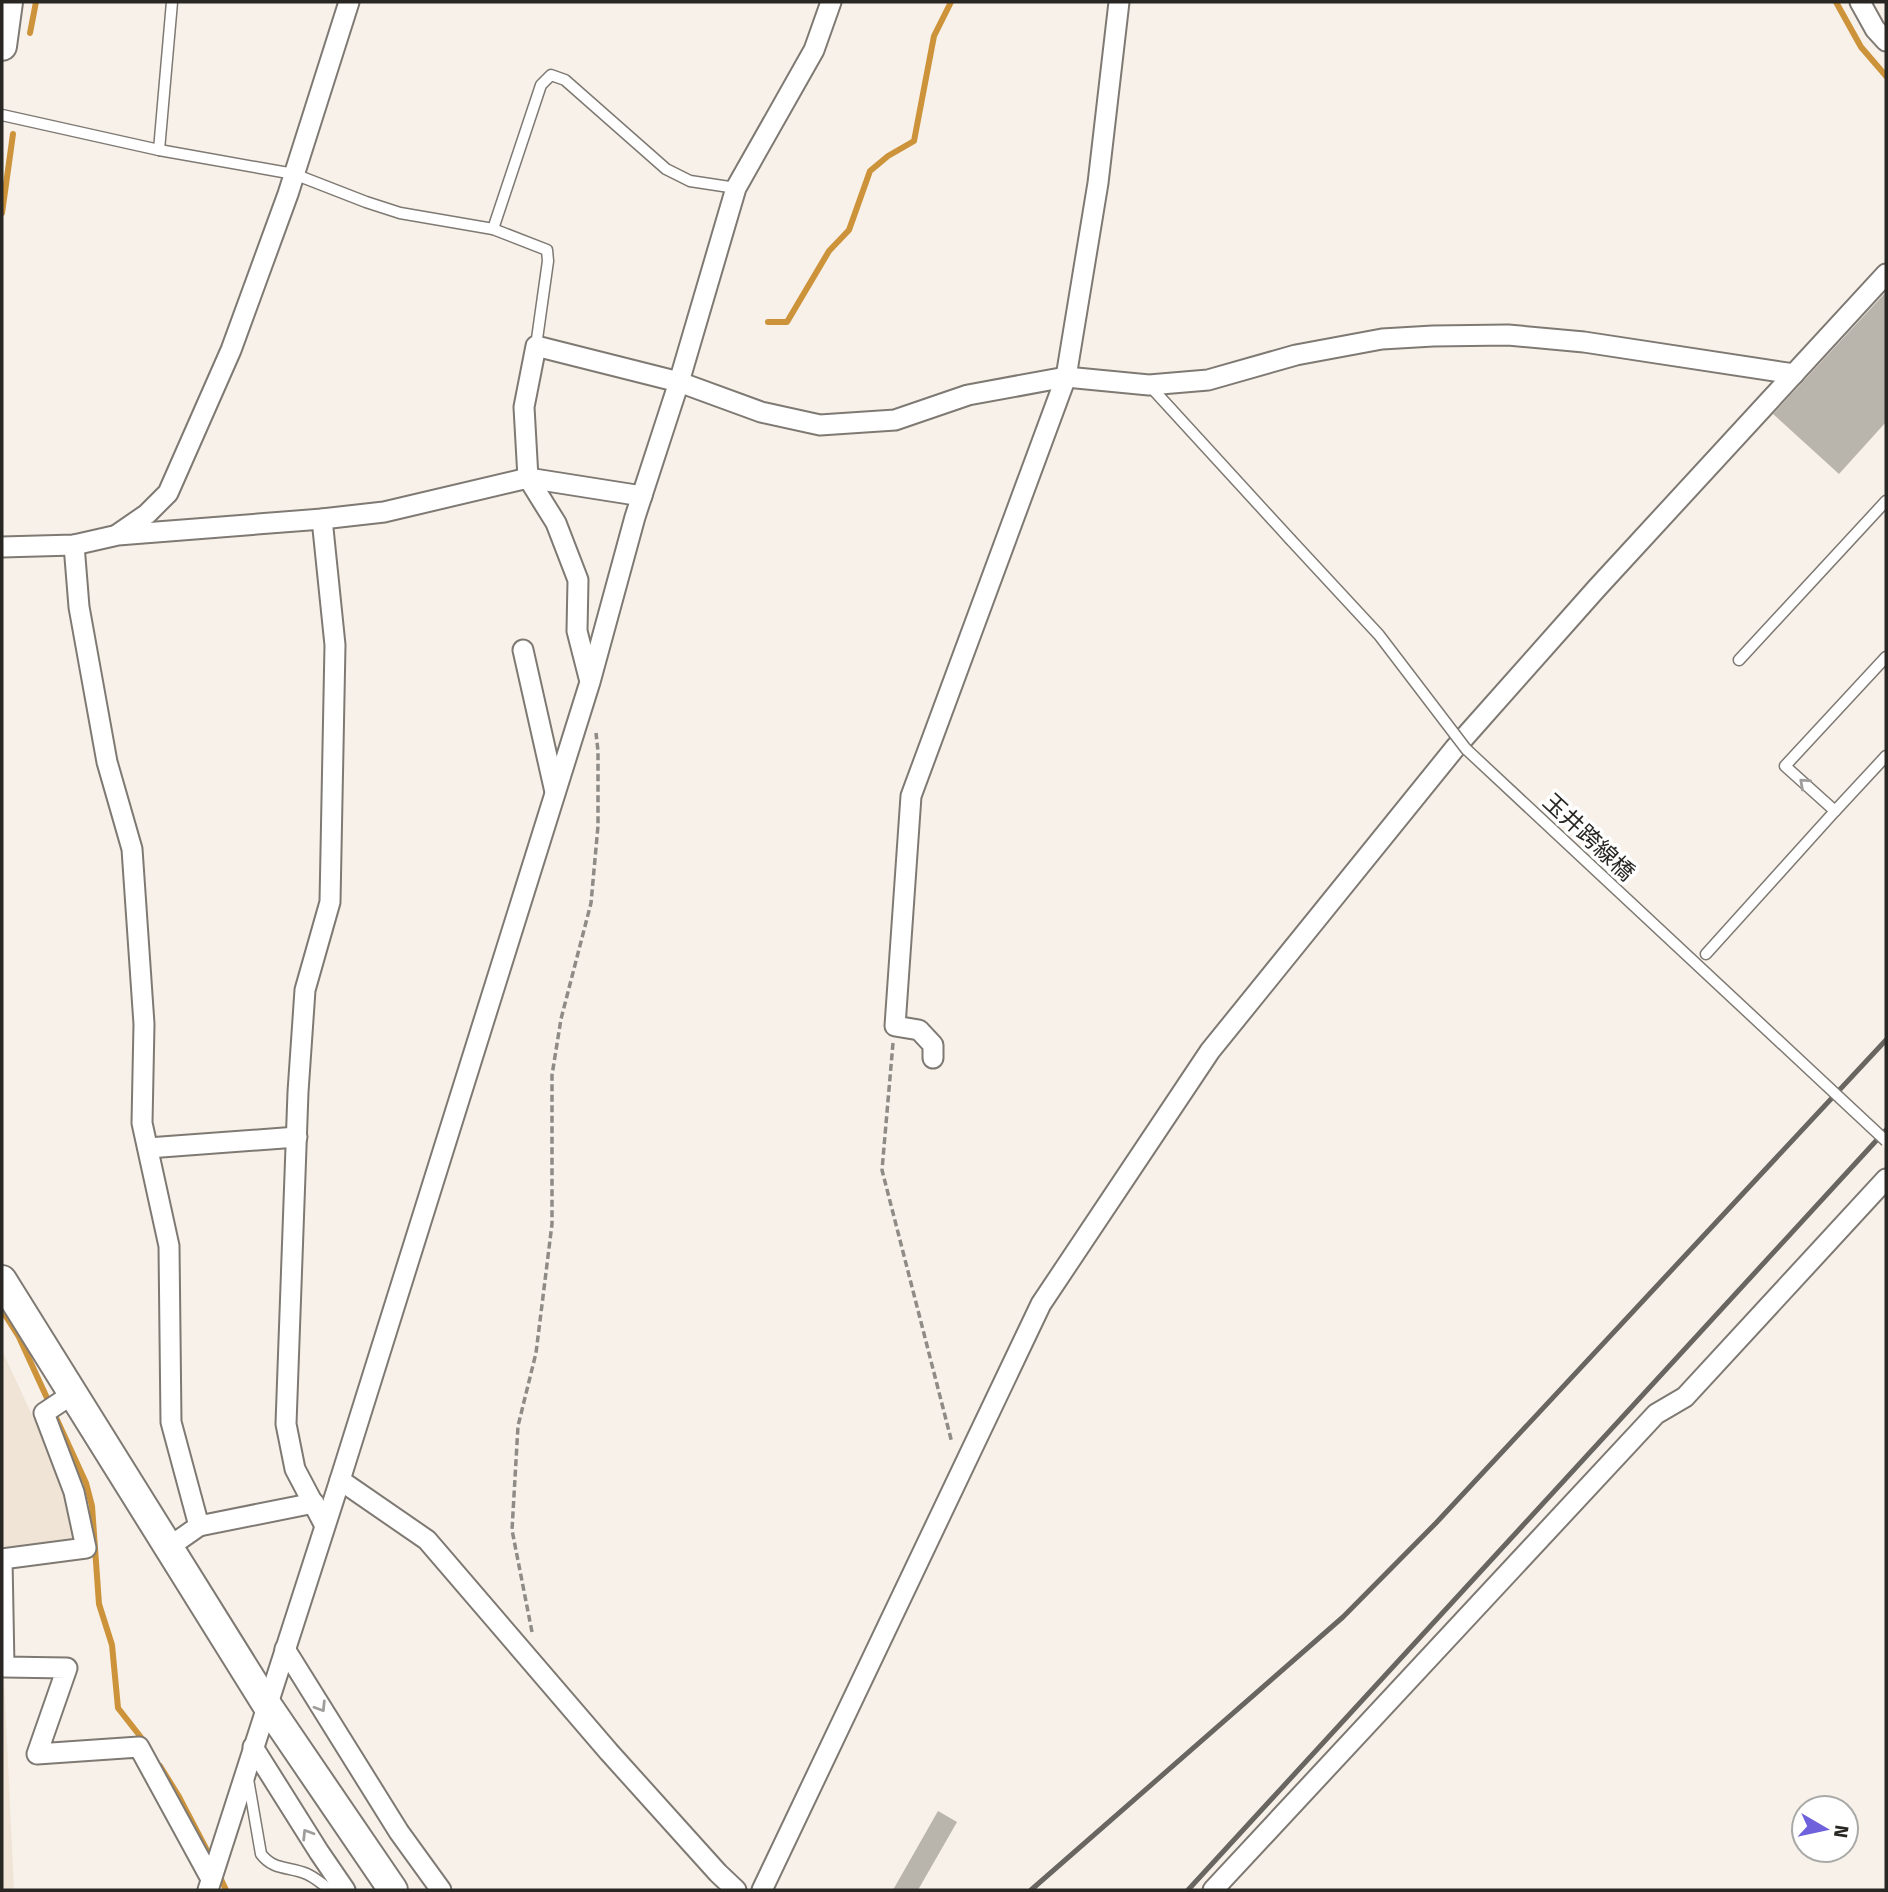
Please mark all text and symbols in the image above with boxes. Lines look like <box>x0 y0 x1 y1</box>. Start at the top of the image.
one-way arrow <box>1800 779 1813 792</box>
street label: 玉井跨線橋 <box>1537 788 1641 886</box>
one-way arrow <box>313 1699 326 1712</box>
north arrow <box>1790 1794 1860 1864</box>
text: N <box>1829 1824 1854 1840</box>
one-way arrow <box>303 1828 316 1841</box>

